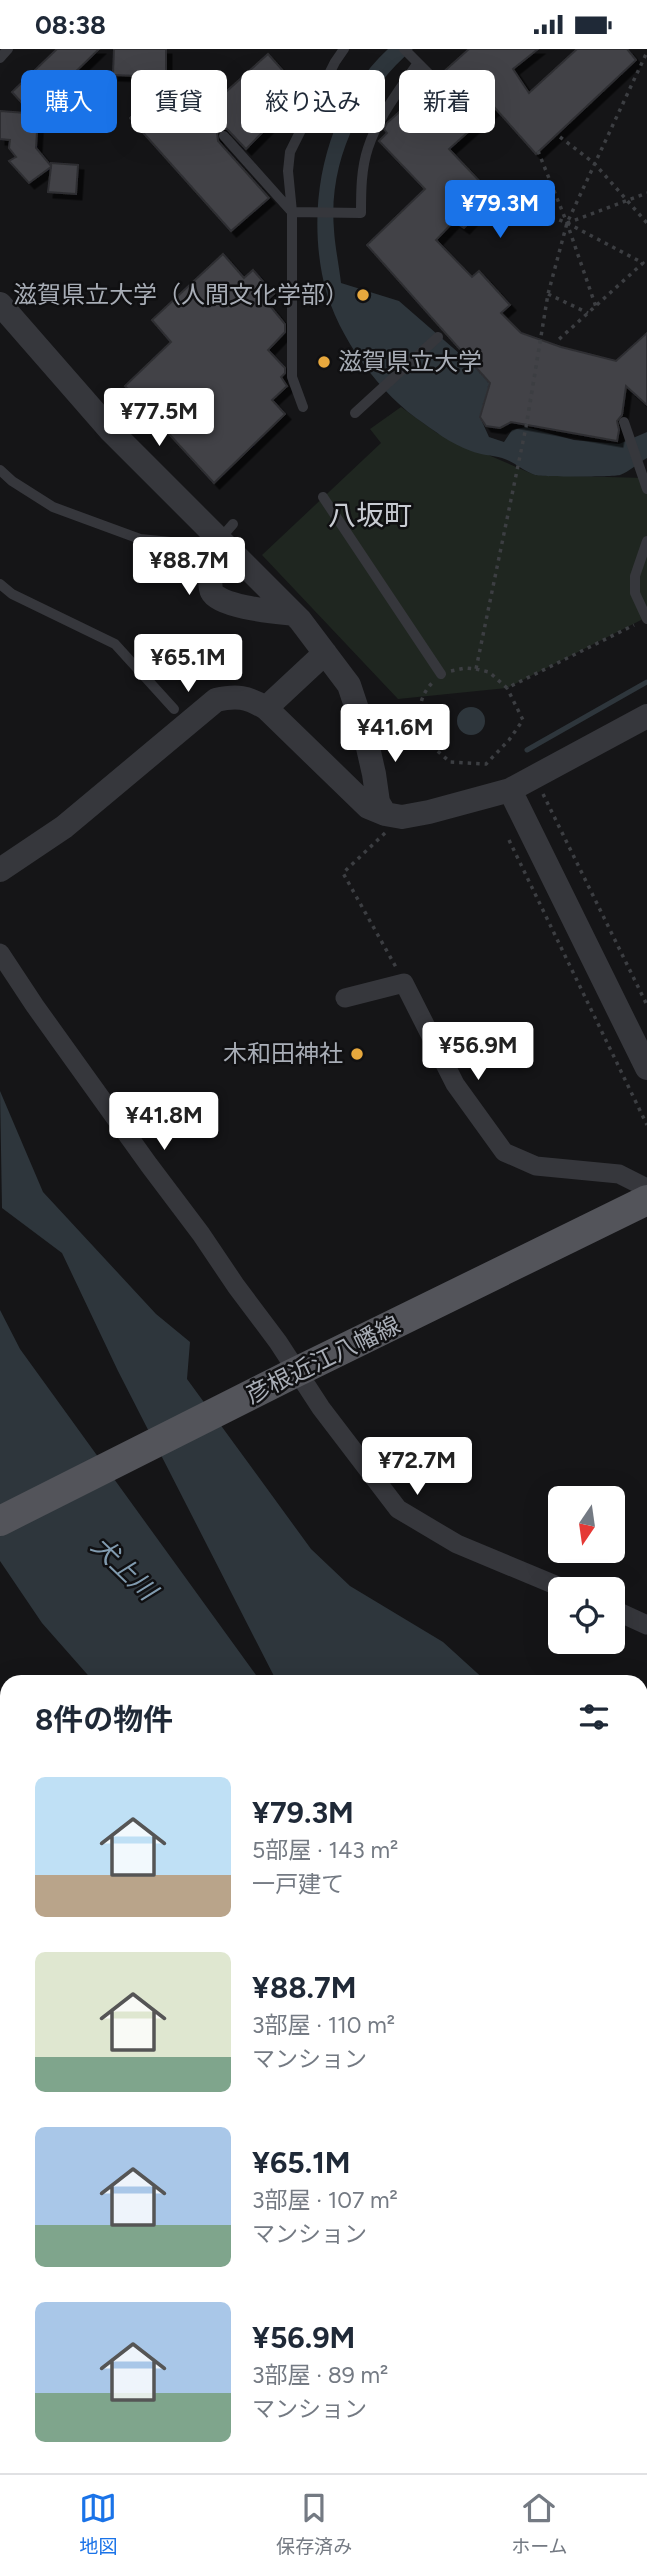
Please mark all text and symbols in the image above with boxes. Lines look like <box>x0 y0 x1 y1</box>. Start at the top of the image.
text: 08:38 <box>35 9 106 41</box>
chip: 購入 <box>21 70 117 133</box>
chip: 賃貸 <box>131 70 227 133</box>
chip: 絞り込み <box>241 70 385 133</box>
chip: 新着 <box>399 70 495 133</box>
pin: ¥79.3M <box>443 181 557 240</box>
text: ¥79.3M <box>461 189 539 217</box>
place label: 滋賀県立大学（人間文化学部） <box>13 280 349 309</box>
marker: 滋賀県立大学（人間文化学部） <box>355 287 371 303</box>
place label: 滋賀県立大学 <box>338 347 482 376</box>
marker: 滋賀県立大学 <box>316 354 332 370</box>
pin: ¥77.5M <box>102 389 216 448</box>
text: ¥77.5M <box>120 397 198 425</box>
district label: 八坂町 <box>328 498 412 532</box>
pin: ¥88.7M <box>132 538 246 597</box>
text: ¥88.7M <box>149 546 229 574</box>
pin: ¥65.1M <box>131 635 245 694</box>
text: ¥65.1M <box>150 643 226 671</box>
pin: ¥41.6M <box>338 705 452 764</box>
text: ¥41.6M <box>357 713 433 741</box>
pin: ¥56.9M <box>421 1023 535 1082</box>
text: ¥56.9M <box>438 1031 518 1059</box>
place label: 木和田神社 <box>223 1039 343 1068</box>
marker: 木和田神社 <box>349 1046 365 1062</box>
pin: ¥41.8M <box>107 1093 221 1152</box>
text: ¥41.8M <box>125 1101 203 1129</box>
street label: 彦根近江八幡線 <box>241 1310 405 1409</box>
pin: ¥72.7M <box>360 1437 474 1497</box>
text: ¥72.7M <box>378 1446 456 1474</box>
north arrow <box>548 1486 625 1563</box>
map controls <box>548 1486 625 1654</box>
water label: 犬上川 <box>85 1529 165 1609</box>
button: locate <box>548 1577 625 1654</box>
icon: filters <box>575 1698 613 1736</box>
text: 8件の物件 <box>35 1701 173 1738</box>
text: ¥79.3M <box>252 1794 354 1831</box>
icon: home <box>91 1805 175 1889</box>
text: 5部屋 · 143 m² <box>252 1836 398 1864</box>
text: 一戸建て <box>252 1870 344 1898</box>
text: ¥88.7M <box>252 1969 356 2006</box>
icon: home <box>91 1980 175 2064</box>
text: 3部屋 · 110 m² <box>252 2011 395 2039</box>
text: マンション <box>252 2045 367 2073</box>
text: ¥65.1M <box>252 2144 351 2181</box>
icon: home <box>91 2155 175 2239</box>
text: 3部屋 · 107 m² <box>252 2186 398 2214</box>
text: マンション <box>252 2220 367 2248</box>
text: ¥56.9M <box>252 2319 355 2356</box>
icon: home <box>91 2330 175 2414</box>
text: 3部屋 · 89 m² <box>252 2361 388 2389</box>
text: マンション <box>252 2395 367 2423</box>
tab: 地図 <box>79 2489 117 2558</box>
tab: 保存済み <box>276 2489 352 2558</box>
tab: ホーム <box>511 2489 568 2558</box>

